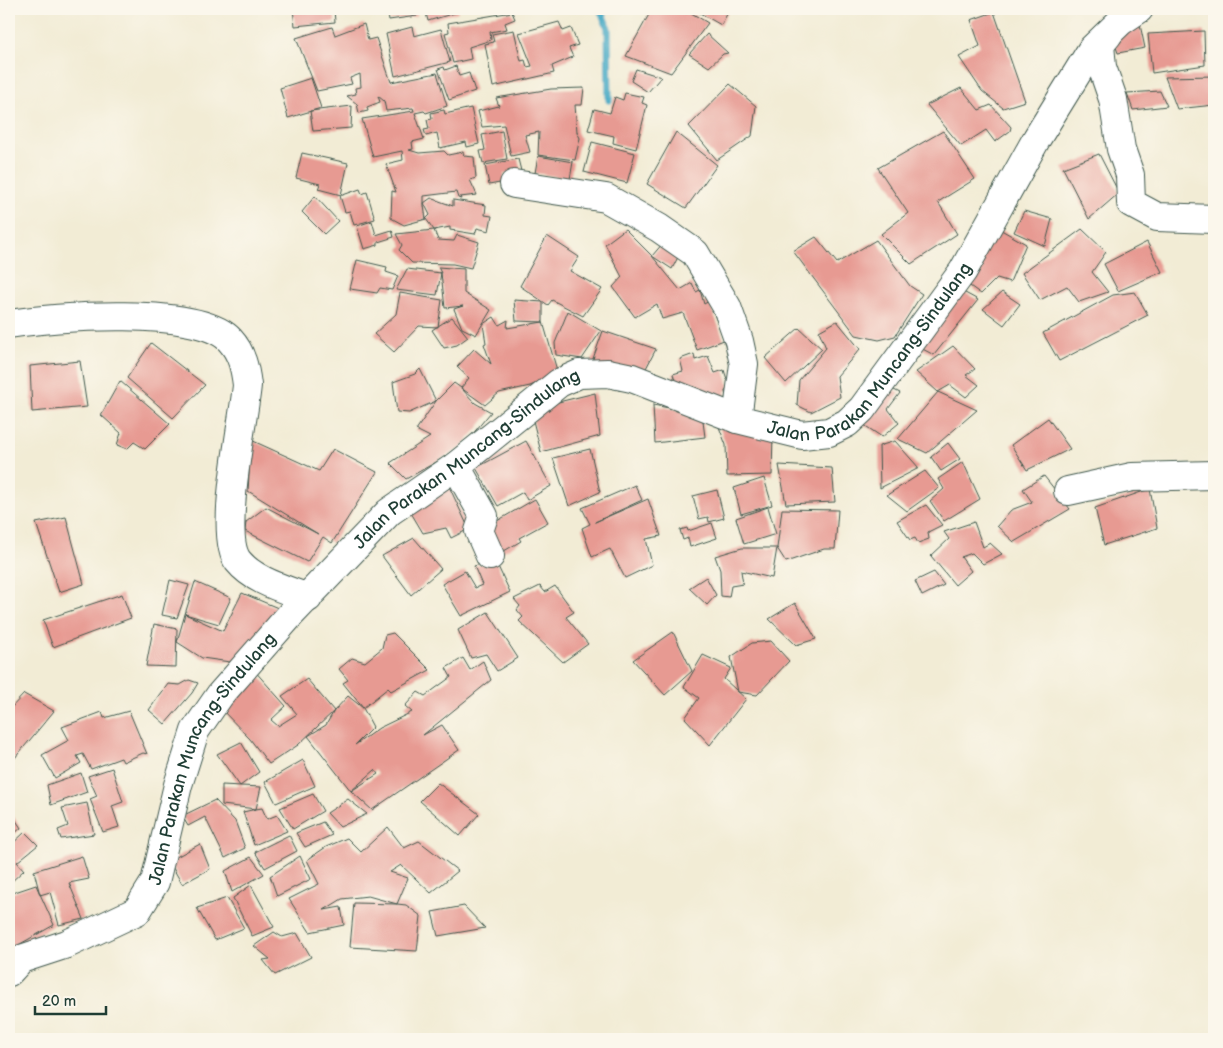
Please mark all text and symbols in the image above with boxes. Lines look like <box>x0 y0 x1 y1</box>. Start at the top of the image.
street label: Jalan Parakan Muncang-Sindulang <box>765 259 976 446</box>
street label: Jalan Parakan Muncang-Sindulang <box>349 365 583 554</box>
street label: Jalan Parakan Muncang-Sindulang <box>145 629 281 887</box>
scale bar <box>35 983 106 1015</box>
text: 20 m <box>42 992 76 1011</box>

